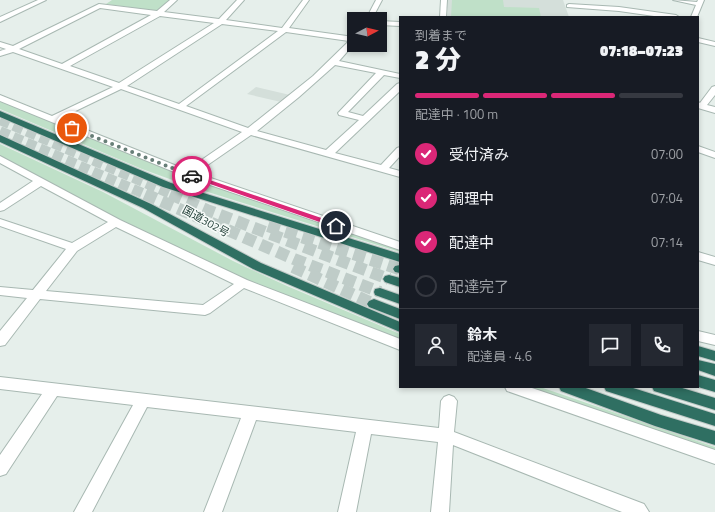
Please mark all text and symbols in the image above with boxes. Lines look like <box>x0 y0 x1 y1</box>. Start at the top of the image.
north arrow <box>347 12 387 52</box>
map controls <box>347 12 387 52</box>
text: 到着まで <box>415 25 467 45</box>
text: 07:18–07:23 <box>600 39 683 62</box>
text: 2 分 <box>415 40 461 79</box>
text: 配達中 · 100 m <box>415 104 498 124</box>
pin <box>55 111 89 145</box>
icon: bag <box>61 117 83 139</box>
icon: check <box>415 143 437 165</box>
text: 受付済み <box>449 143 509 166</box>
text: 07:00 <box>651 144 683 164</box>
courier <box>172 156 212 196</box>
icon: car <box>181 165 203 187</box>
icon: check <box>415 187 437 209</box>
text: 調理中 <box>449 187 494 210</box>
text: 07:04 <box>651 188 683 208</box>
street label: 国道302号 <box>180 202 232 240</box>
pin <box>319 209 353 243</box>
icon: home <box>325 215 347 237</box>
icon: check <box>415 231 437 253</box>
text: 配達中 <box>449 231 494 254</box>
text: 07:14 <box>651 232 683 252</box>
text: 配達完了 <box>449 275 509 298</box>
text: 鈴木 <box>467 323 497 346</box>
button: person <box>415 324 457 366</box>
button: chat <box>589 324 631 366</box>
button: phone <box>641 324 683 366</box>
text: 配達員 · 4.6 <box>467 346 532 366</box>

